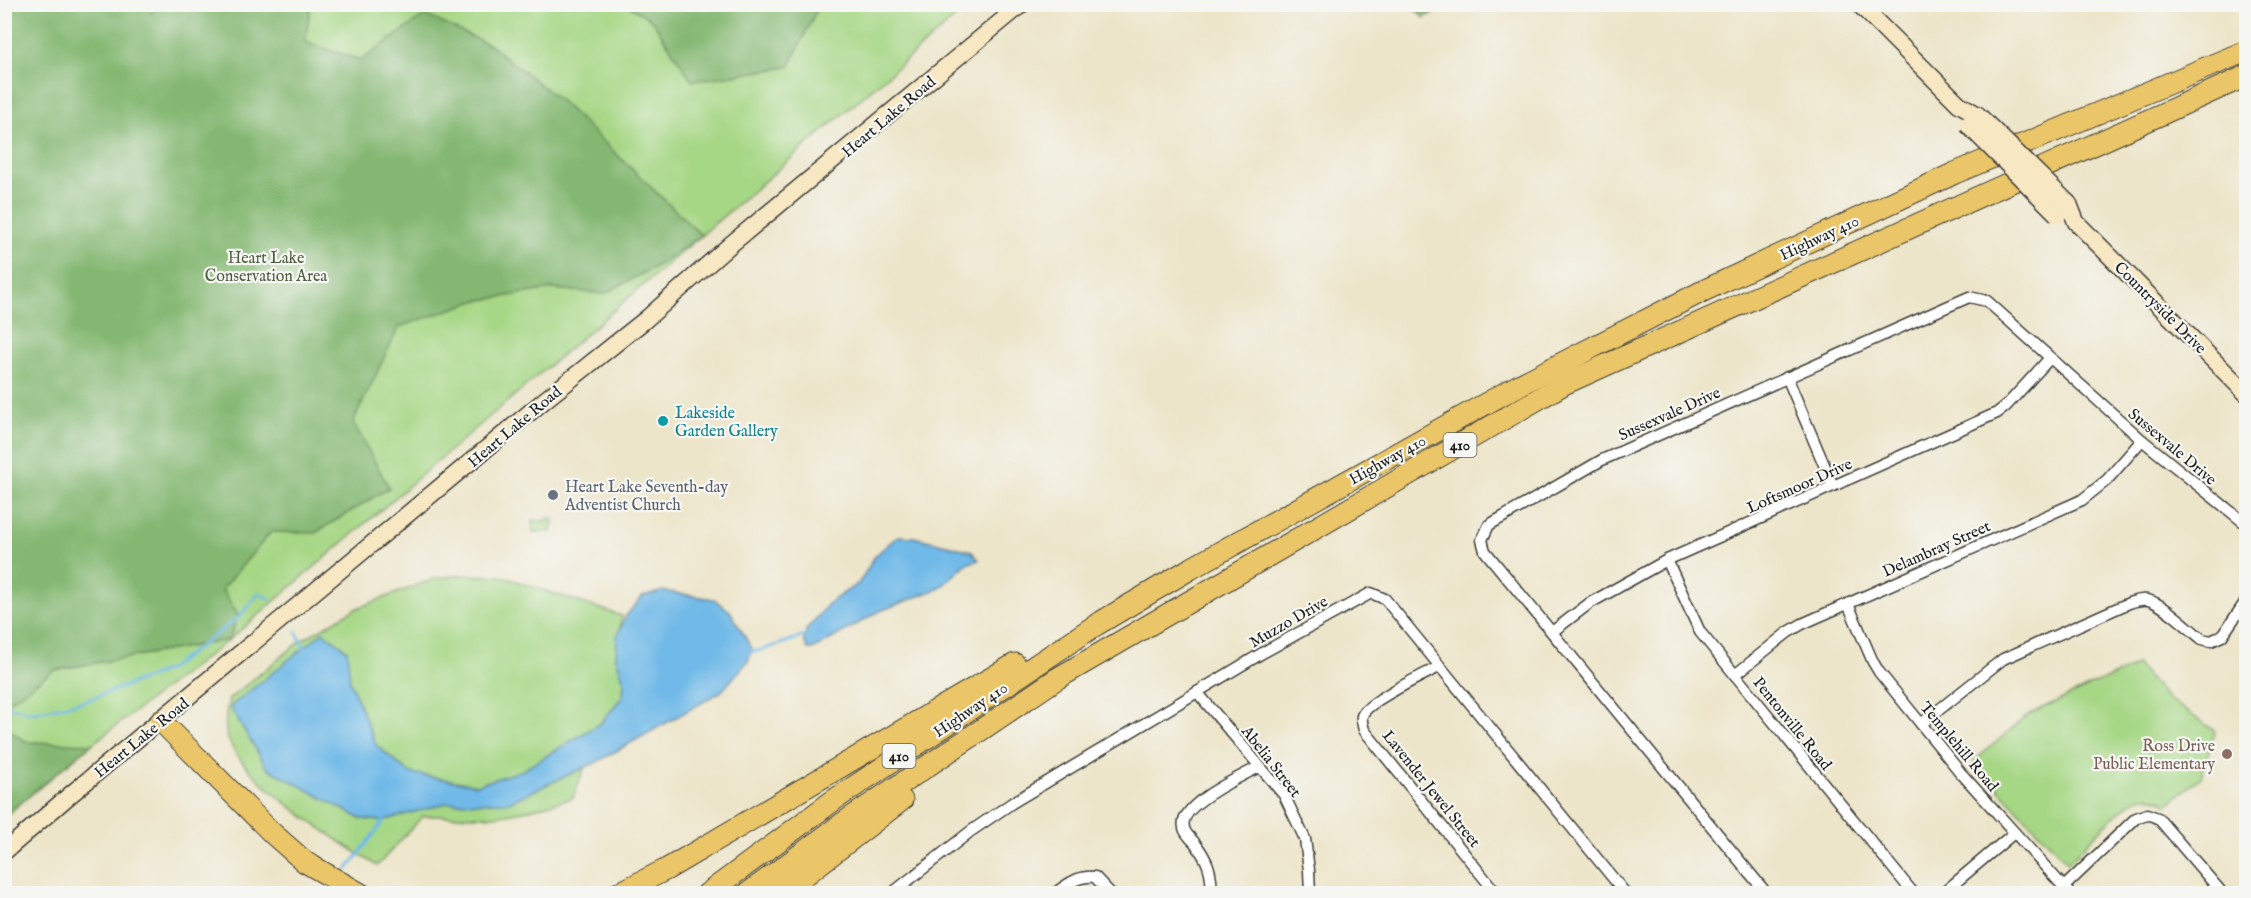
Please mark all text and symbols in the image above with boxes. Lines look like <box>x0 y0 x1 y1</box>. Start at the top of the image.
street label: Heart Lake Road <box>838 72 941 163</box>
street label: Highway 410 <box>1777 212 1863 266</box>
park label: Heart Lake Conservation Area <box>205 249 327 287</box>
street label: Countryside Drive <box>2109 258 2210 359</box>
street label: Heart Lake Road <box>464 382 567 473</box>
street label: Sussexvale Drive <box>1616 383 1724 446</box>
place label: Lakeside Garden Gallery <box>675 404 778 442</box>
street label: Sussexvale Drive <box>2123 405 2220 490</box>
marker: Lakeside Garden Gallery <box>656 414 670 428</box>
street label: Highway 410 <box>1346 431 1430 490</box>
road number: 410 <box>1444 433 1476 457</box>
street label: Loftsmoor Drive <box>1744 455 1856 519</box>
place label: Heart Lake Seventh-day Adventist Church <box>564 478 728 516</box>
marker: Heart Lake Seventh-day Adventist Church <box>546 488 560 502</box>
street label: Delambray Street <box>1880 517 1994 583</box>
street label: Muzzo Drive <box>1246 592 1332 653</box>
street label: Pentonville Road <box>1748 674 1835 775</box>
street label: Highway 410 <box>930 678 1012 743</box>
street label: Heart Lake Road <box>91 694 194 783</box>
street label: Templehill Road <box>1915 698 2002 797</box>
street label: Abelia Street <box>1236 722 1305 802</box>
street label: Lavender Jewel Street <box>1377 727 1484 852</box>
place label: Ross Drive Public Elementary <box>2093 737 2215 775</box>
road number: 410 <box>882 744 916 768</box>
marker: Ross Drive Public Elementary <box>2220 747 2234 761</box>

